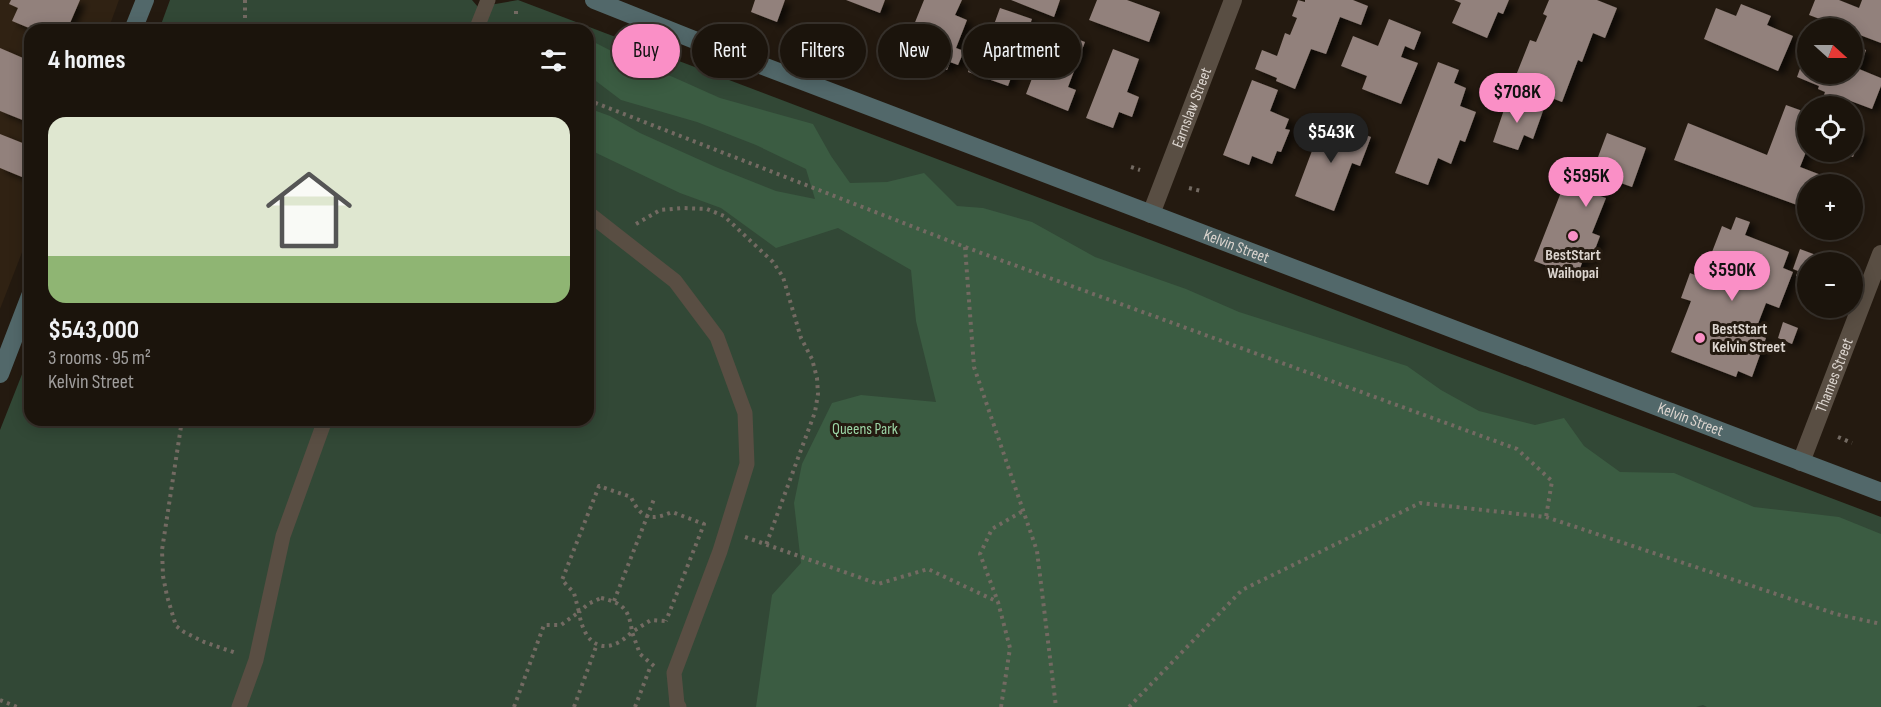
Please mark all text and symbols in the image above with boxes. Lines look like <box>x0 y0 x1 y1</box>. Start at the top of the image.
north arrow <box>1797 18 1863 84</box>
map controls <box>1797 18 1863 318</box>
chip: Buy <box>612 24 680 78</box>
chip: Rent <box>692 24 768 78</box>
chip: Filters <box>780 24 866 78</box>
chip: New <box>878 24 951 78</box>
chip: Apartment <box>963 24 1081 78</box>
icon: filters <box>537 44 570 77</box>
text: 4 homes <box>48 45 125 76</box>
street label: Earnslaw Street <box>1168 65 1216 150</box>
pin: $708K <box>1475 73 1559 124</box>
text: $708K <box>1493 80 1541 104</box>
button: locate <box>1797 96 1863 162</box>
pin: $543K <box>1289 113 1373 164</box>
text: $543K <box>1307 120 1355 144</box>
icon: home <box>255 156 363 264</box>
pin: $595K <box>1544 157 1628 208</box>
text: $595K <box>1562 164 1610 188</box>
button: + <box>1797 174 1863 240</box>
street label: Kelvin Street <box>1201 225 1272 268</box>
marker: BestStart Waihopai <box>1566 229 1580 243</box>
place label: BestStart Waihopai <box>1545 246 1601 283</box>
pin: $590K <box>1690 251 1774 302</box>
button: − <box>1797 252 1863 318</box>
text: $590K <box>1708 258 1756 282</box>
text: $543,000 <box>48 315 139 346</box>
place label: BestStart Kelvin Street <box>1712 320 1785 357</box>
marker: BestStart Kelvin Street <box>1693 331 1707 345</box>
street label: Thames Street <box>1811 335 1857 415</box>
text: 3 rooms · 95 m² <box>48 346 151 370</box>
text: Kelvin Street <box>48 370 134 394</box>
street label: Kelvin Street <box>1655 398 1726 441</box>
park label: Queens Park <box>832 420 898 439</box>

